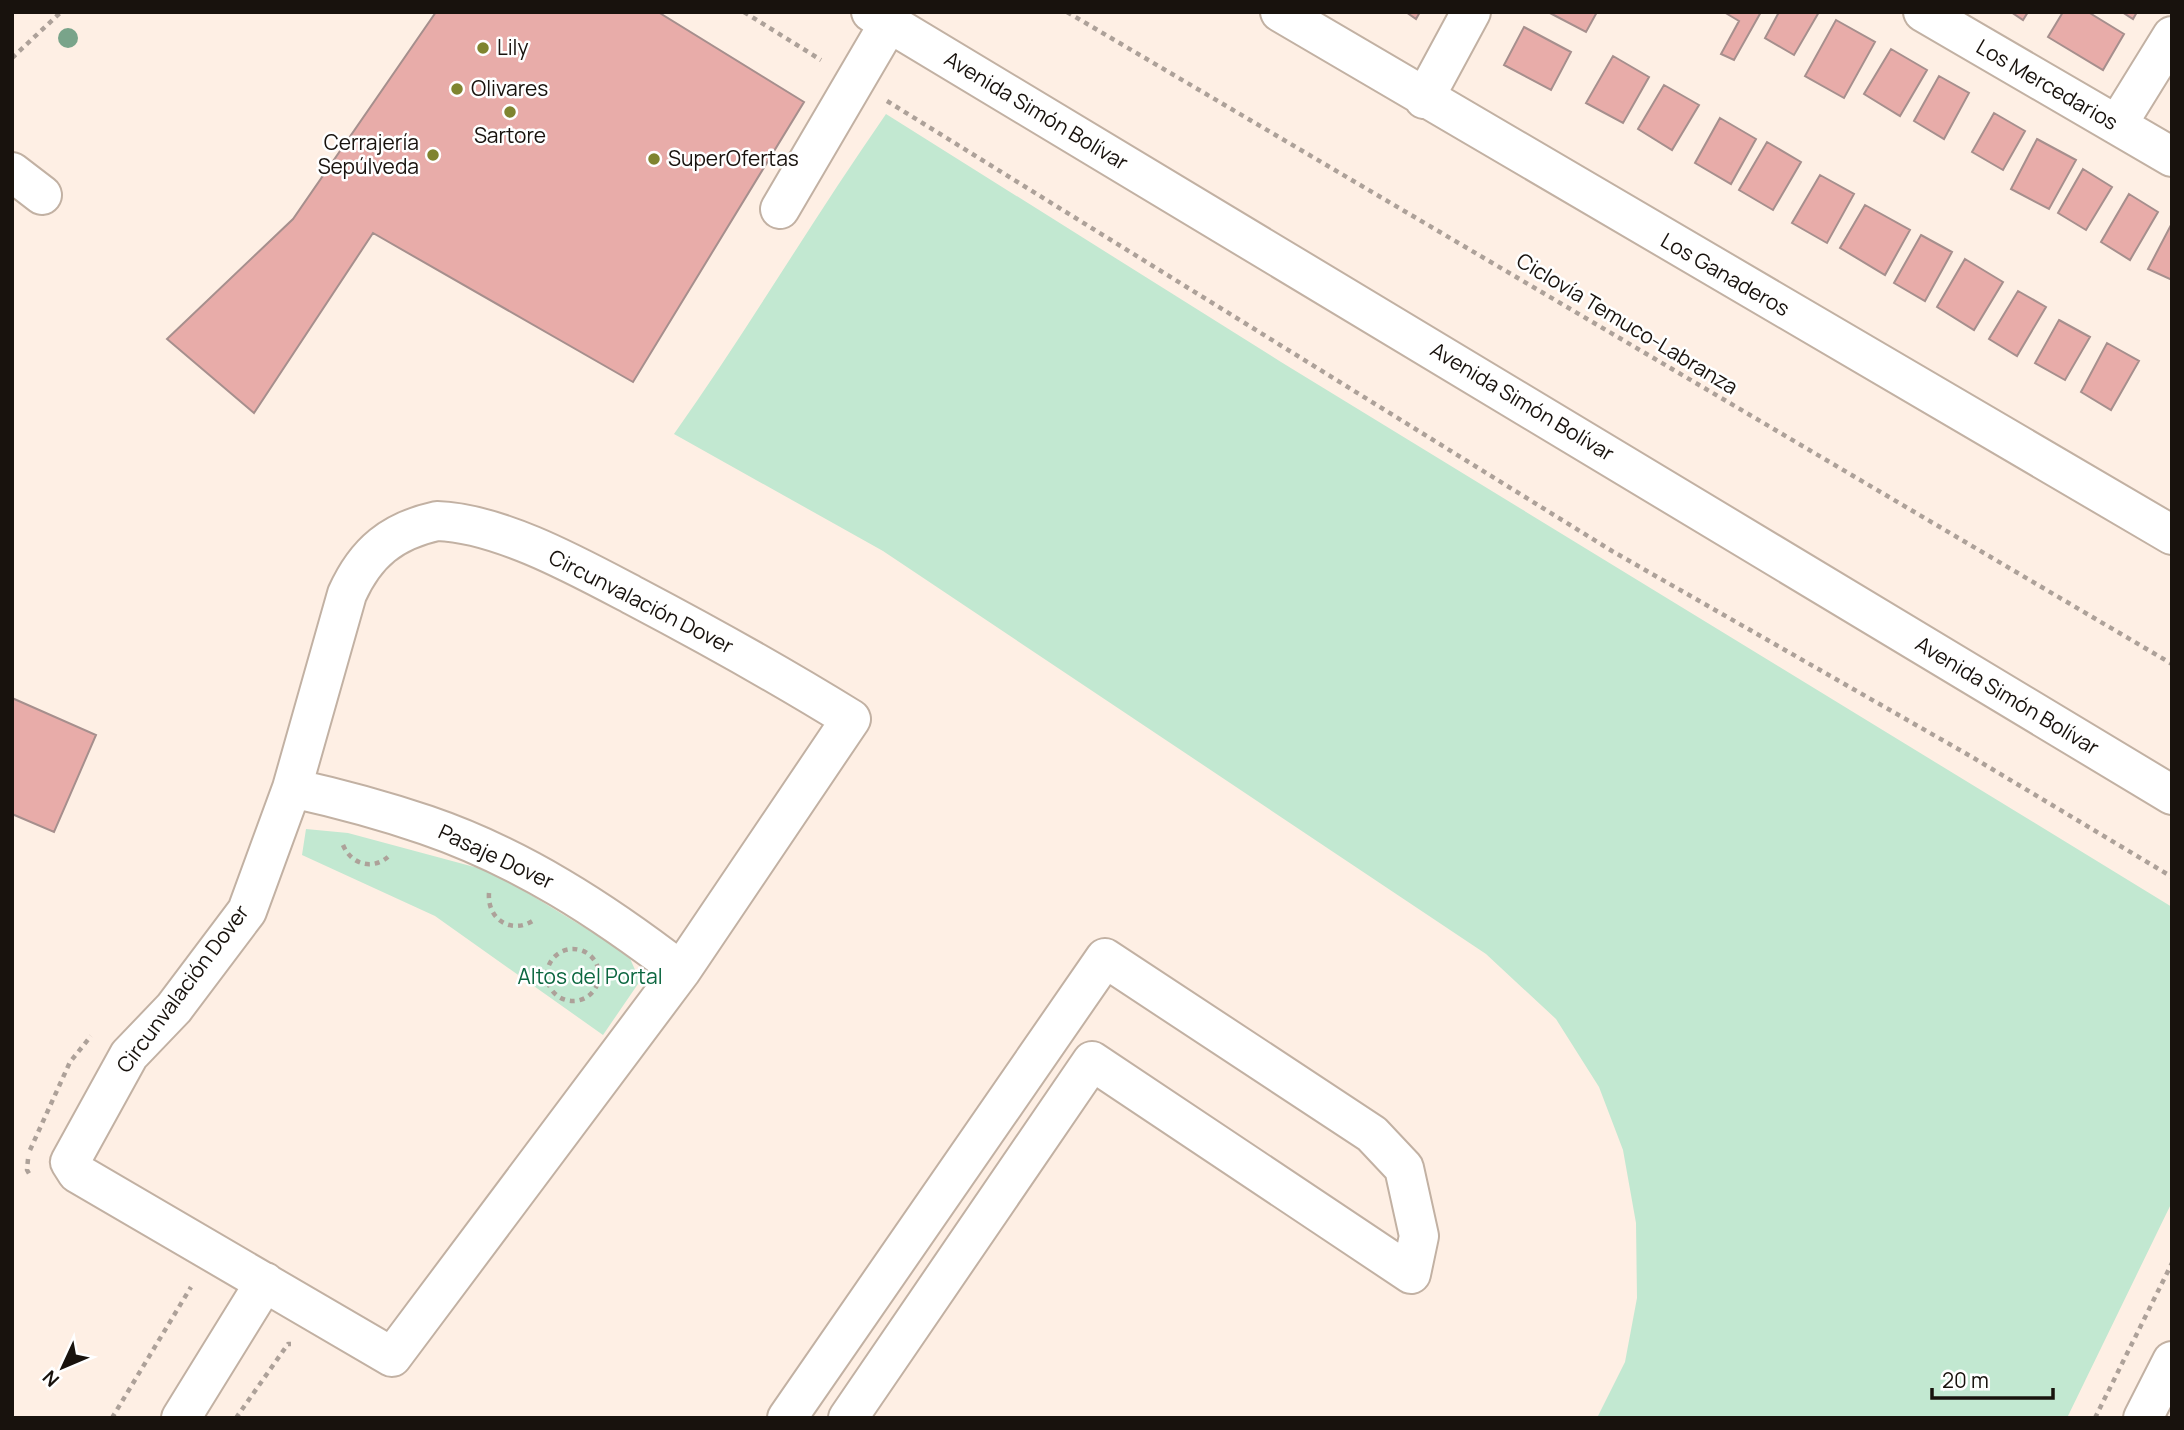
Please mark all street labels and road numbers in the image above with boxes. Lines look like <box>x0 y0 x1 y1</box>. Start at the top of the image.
street label: Los Mercedarios <box>1972 32 2123 136</box>
street label: Avenida Simón Bolívar <box>940 44 1134 176</box>
street label: Los Ganaderos <box>1656 226 1795 322</box>
street label: Ciclovía Temuco-Labranza <box>1512 246 1743 400</box>
street label: Avenida Simón Bolívar <box>1426 335 1620 467</box>
street label: Circunvalación Dover <box>544 542 739 660</box>
street label: Avenida Simón Bolívar <box>1911 629 2105 761</box>
street label: Pasaje Dover <box>434 817 559 895</box>
street label: Circunvalación Dover <box>110 898 255 1078</box>

